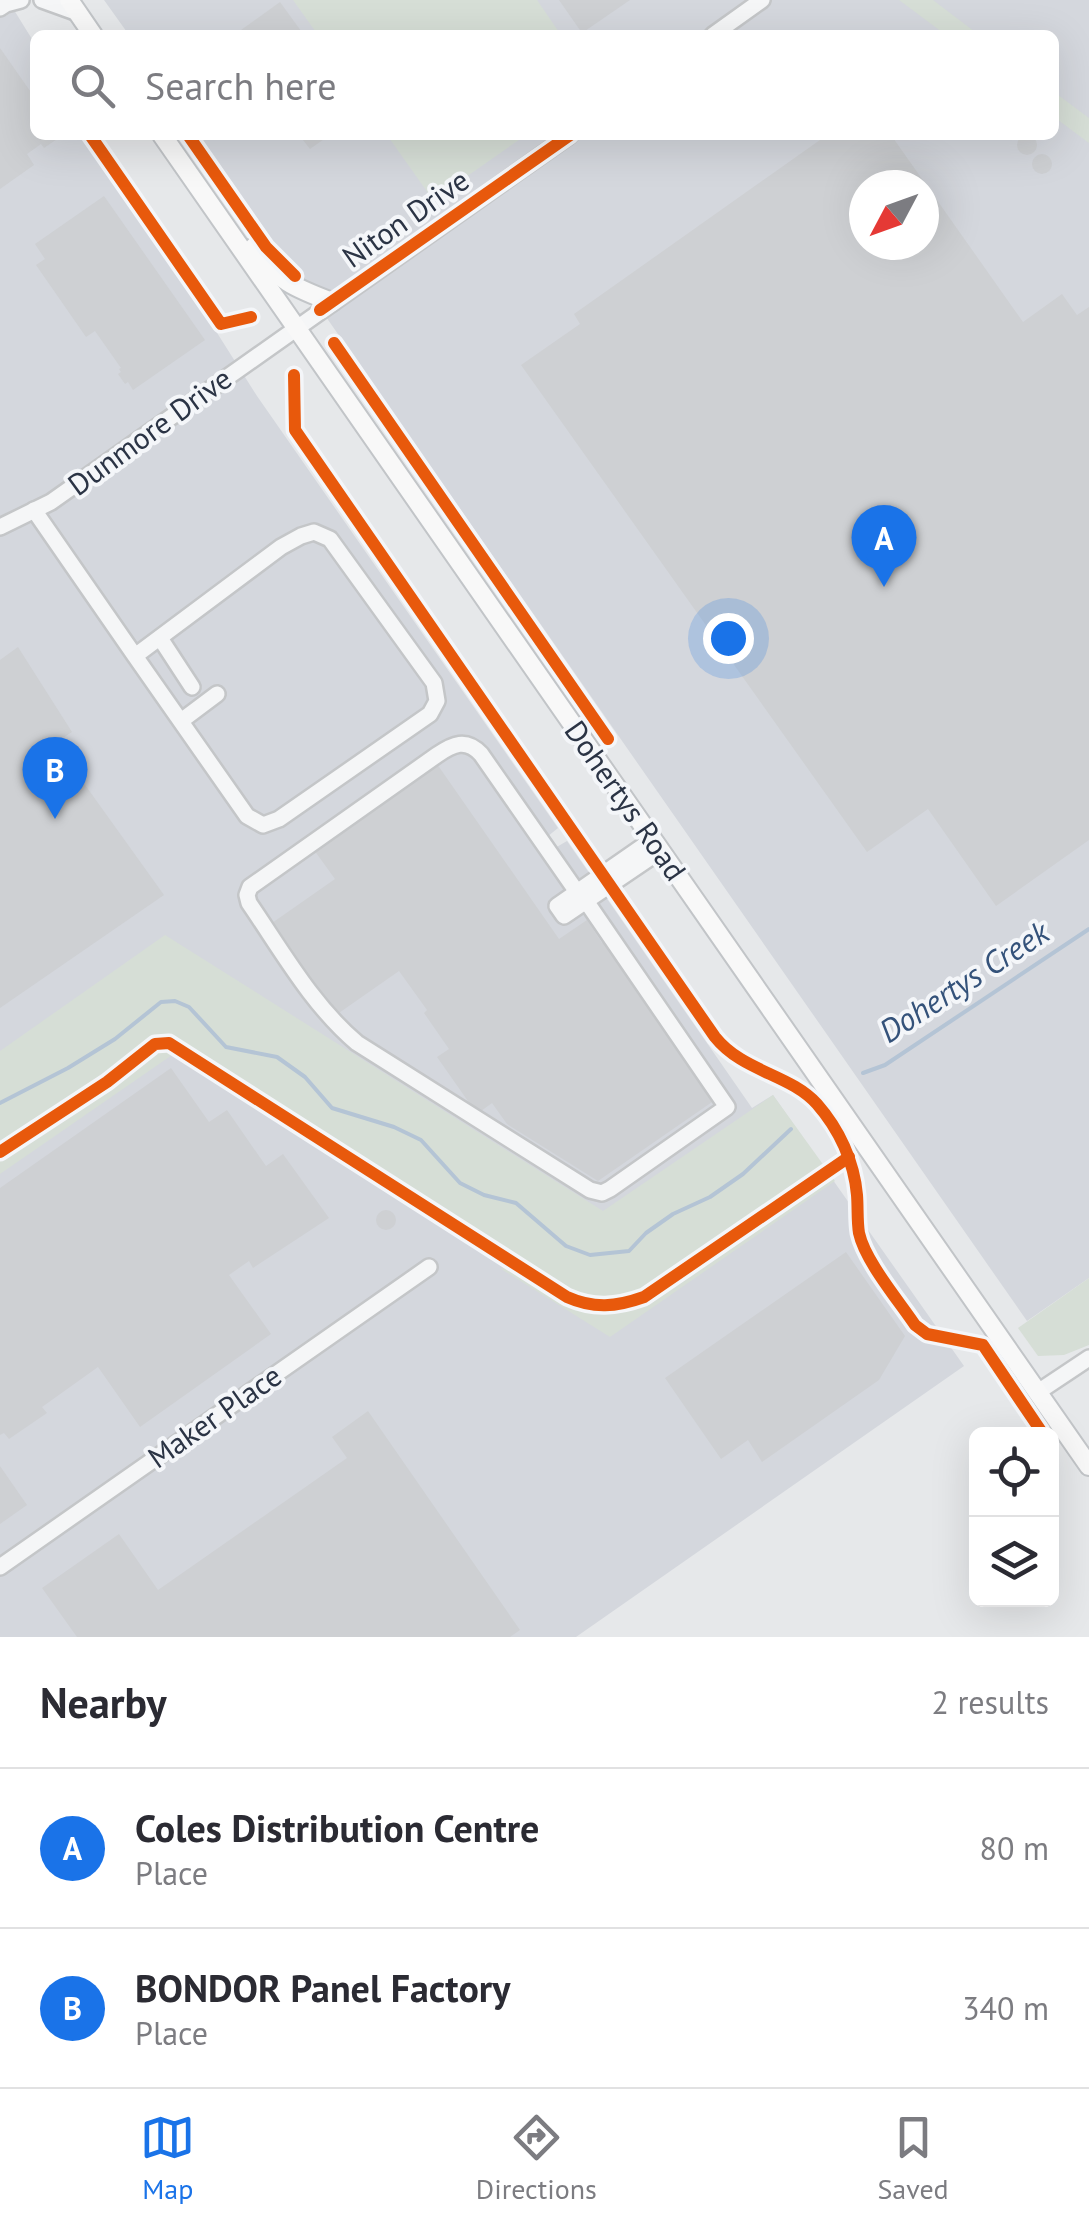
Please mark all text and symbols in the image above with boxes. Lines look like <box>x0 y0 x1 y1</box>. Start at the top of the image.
search box <box>30 30 1059 140</box>
icon: search <box>65 58 120 113</box>
text: Search here <box>145 61 337 110</box>
street label: Niton Drive <box>334 160 476 276</box>
north arrow <box>849 170 939 260</box>
street label: Dunmore Drive <box>59 358 239 503</box>
pin: A <box>852 504 916 587</box>
your location <box>703 613 754 664</box>
street label: Dohertys Road <box>557 712 696 888</box>
pin: B <box>22 736 88 819</box>
water label: Dohertys Creek <box>871 910 1058 1052</box>
street label: Maker Place <box>140 1355 289 1476</box>
map controls <box>969 1427 1059 1607</box>
button: locate <box>969 1427 1059 1517</box>
button: layers <box>969 1517 1059 1607</box>
text: Nearby <box>40 1675 167 1730</box>
text: 2 results <box>931 1681 1049 1723</box>
text: Coles Distribution Centre <box>135 1803 539 1852</box>
text: A <box>63 1827 82 1869</box>
text: 80 m <box>980 1827 1049 1869</box>
text: Place <box>135 1852 208 1894</box>
text: BONDOR Panel Factory <box>135 1963 510 2012</box>
text: B <box>63 1987 82 2029</box>
text: 340 m <box>962 1987 1049 2029</box>
text: Place <box>135 2012 208 2054</box>
tab: Map <box>140 2110 195 2207</box>
tab: Directions <box>476 2110 597 2207</box>
tab: Saved <box>877 2110 949 2207</box>

